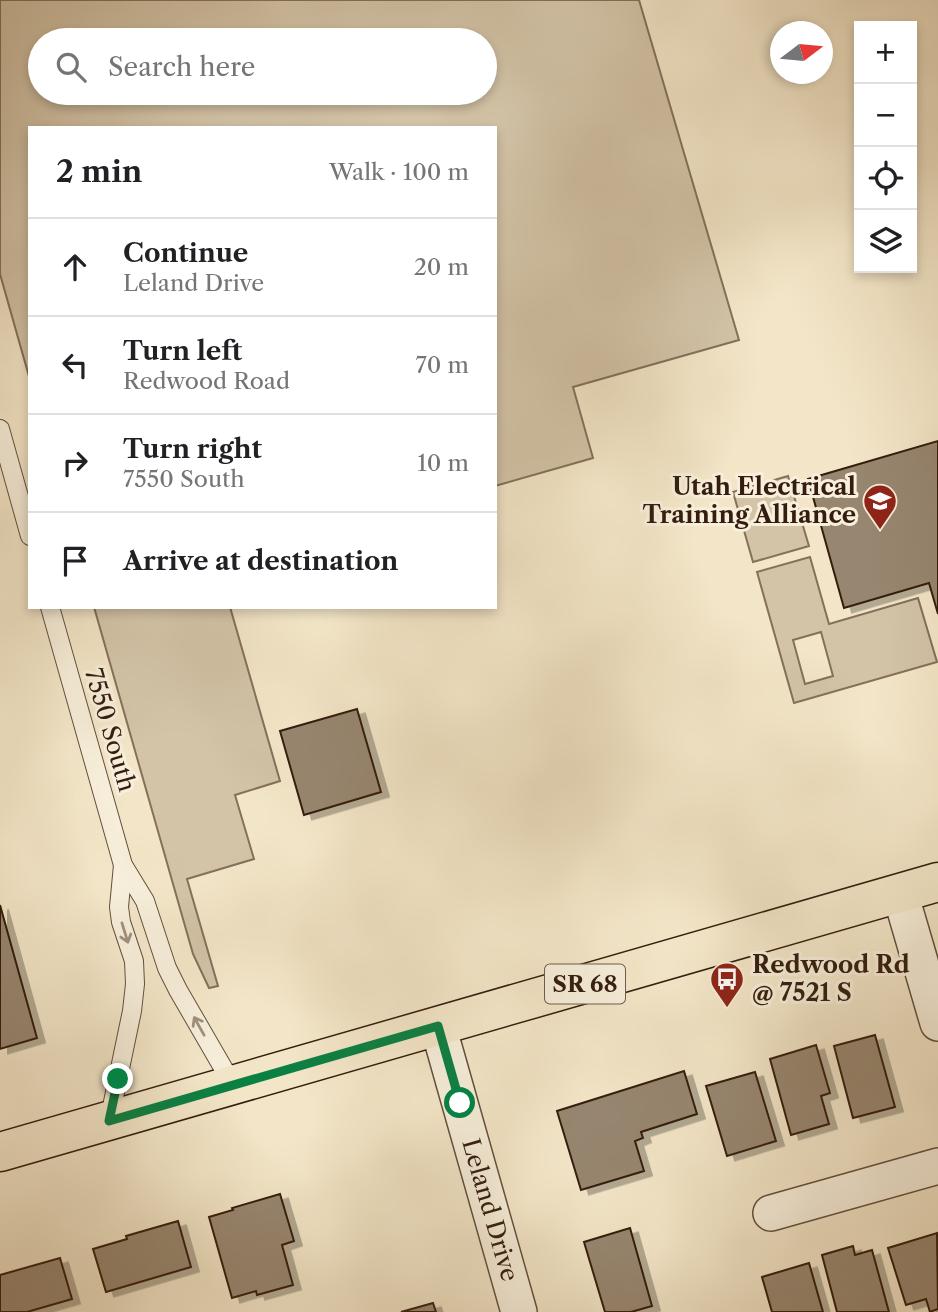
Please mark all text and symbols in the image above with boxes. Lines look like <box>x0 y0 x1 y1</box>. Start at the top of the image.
north arrow <box>770 21 833 84</box>
map controls <box>854 21 917 273</box>
button: + <box>854 21 917 84</box>
search box <box>28 28 497 105</box>
icon: search <box>52 48 90 86</box>
text: Search here <box>108 51 255 83</box>
button: − <box>854 84 917 147</box>
button: locate <box>854 147 917 210</box>
text: 2 min <box>56 153 142 190</box>
text: Walk · 100 m <box>329 158 469 186</box>
button: layers <box>854 210 917 273</box>
text: Continue <box>123 237 248 269</box>
icon: ahead <box>56 248 94 286</box>
text: 20 m <box>414 253 469 281</box>
text: Leland Drive <box>123 269 264 297</box>
text: Turn left <box>123 335 242 367</box>
icon: left <box>56 346 94 384</box>
text: 70 m <box>416 351 469 379</box>
text: Redwood Road <box>123 367 290 395</box>
text: Turn right <box>123 433 262 465</box>
icon: right <box>56 444 94 482</box>
text: 10 m <box>417 449 469 477</box>
text: 7550 South <box>123 465 245 493</box>
place label: Utah Electrical Training Alliance <box>642 472 856 529</box>
school or university icon: Utah Electrical Training Alliance <box>861 482 899 531</box>
icon: arrive <box>56 542 94 580</box>
text: Arrive at destination <box>123 545 398 577</box>
street label: 7550 South <box>79 665 142 795</box>
one-way arrow <box>119 921 132 943</box>
place label: Redwood Rd @ 7521 S <box>752 950 910 1007</box>
bus stop icon: Redwood Rd @ 7521 S <box>708 960 746 1009</box>
road number: SR 68 <box>545 965 625 1004</box>
one-way arrow <box>192 1016 206 1036</box>
route end <box>102 1063 133 1094</box>
route start <box>444 1087 475 1118</box>
street label: Leland Drive <box>456 1135 525 1285</box>

